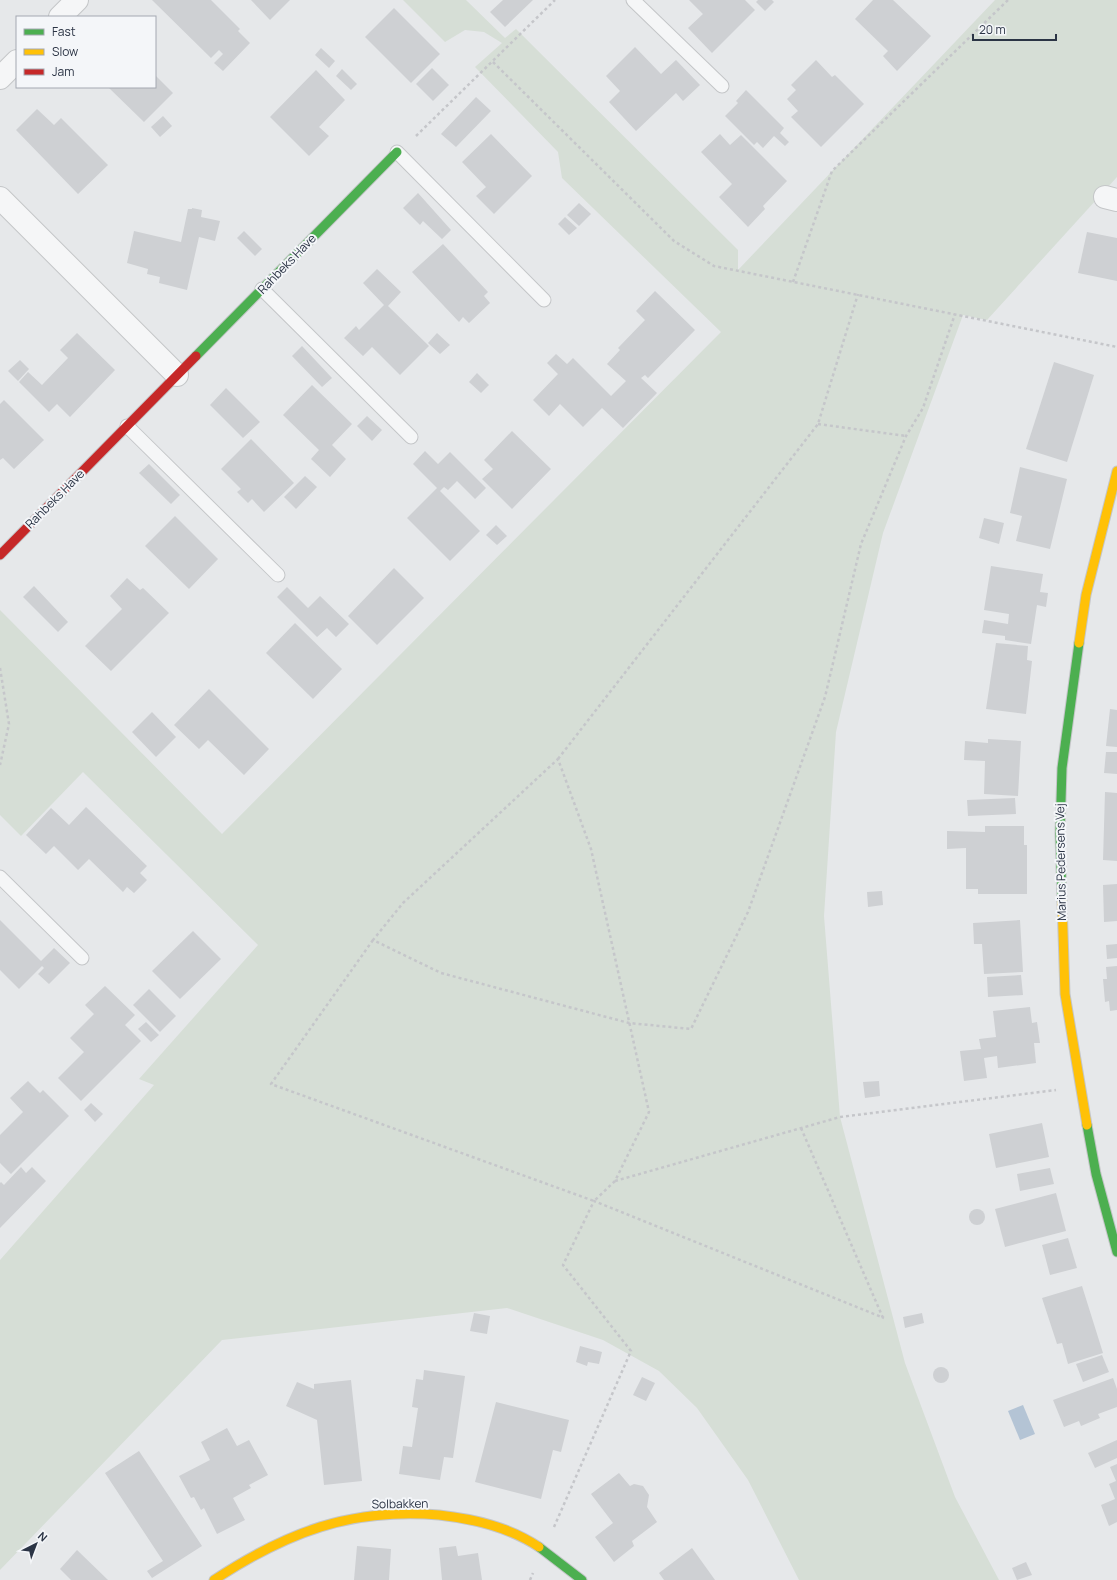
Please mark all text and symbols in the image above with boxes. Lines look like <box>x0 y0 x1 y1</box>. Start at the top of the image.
legend <box>16 16 156 88</box>
scale bar <box>973 16 1056 42</box>
text: 20 m <box>979 21 1006 38</box>
text: Fast <box>52 23 76 40</box>
text: Slow <box>52 43 78 60</box>
text: Jam <box>52 63 74 80</box>
street label: Rahbeks Have <box>254 230 320 297</box>
street label: Rahbeks Have <box>21 465 88 532</box>
street label: Marius Pedersens Vej <box>1051 803 1070 921</box>
street label: Solbakken <box>371 1495 429 1512</box>
north arrow <box>16 1524 56 1564</box>
text: N <box>35 1528 51 1544</box>

